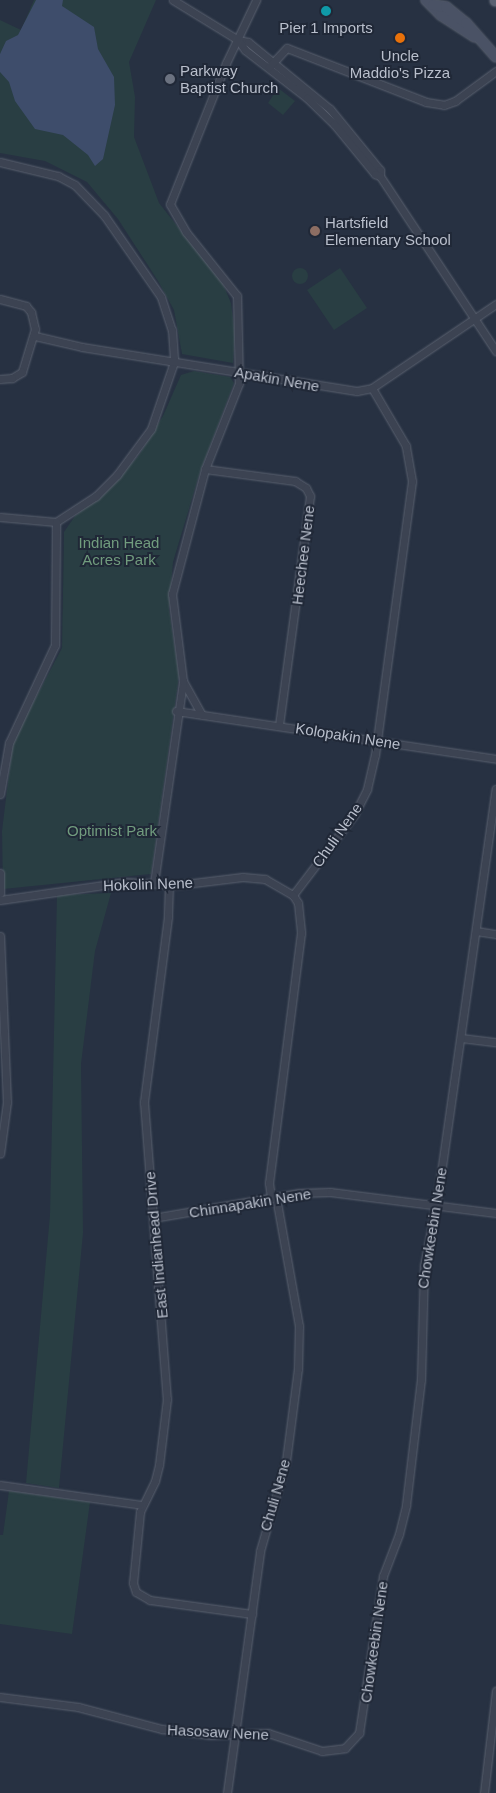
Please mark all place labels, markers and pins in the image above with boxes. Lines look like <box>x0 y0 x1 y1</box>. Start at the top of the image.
marker: Pier 1 Imports <box>320 5 332 17</box>
place label: Pier 1 Imports <box>279 19 373 37</box>
marker: Uncle Maddio's Pizza <box>394 32 406 44</box>
place label: Uncle Maddio's Pizza <box>350 46 450 81</box>
place label: Parkway Baptist Church <box>180 61 278 96</box>
marker: Parkway Baptist Church <box>164 73 176 85</box>
place label: Hartsfield Elementary School <box>325 213 451 248</box>
marker: Hartsfield Elementary School <box>309 225 321 237</box>

